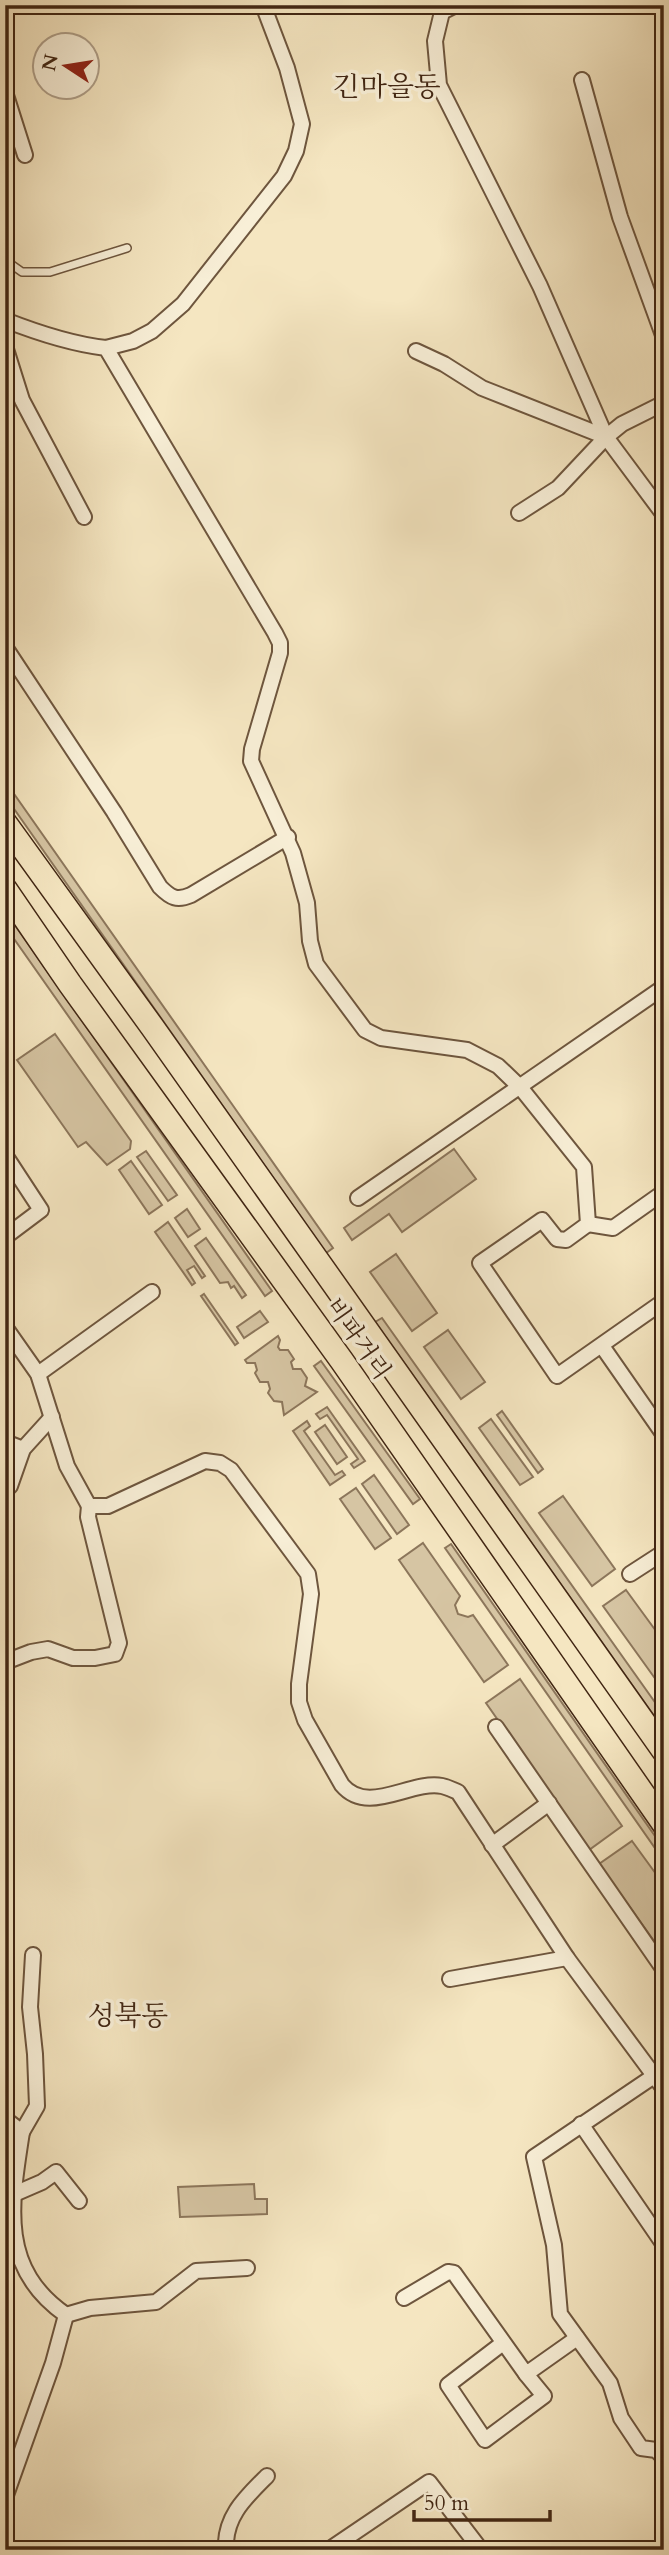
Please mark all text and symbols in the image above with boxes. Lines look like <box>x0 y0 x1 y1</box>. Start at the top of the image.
north arrow <box>32 32 102 102</box>
text: N <box>36 51 65 73</box>
district label: 긴마을동 <box>333 68 441 106</box>
street label: 비파거리 <box>318 1292 398 1386</box>
district label: 성북동 <box>87 1997 169 2035</box>
scale bar <box>414 2478 550 2522</box>
text: 50 m <box>424 2489 469 2518</box>

